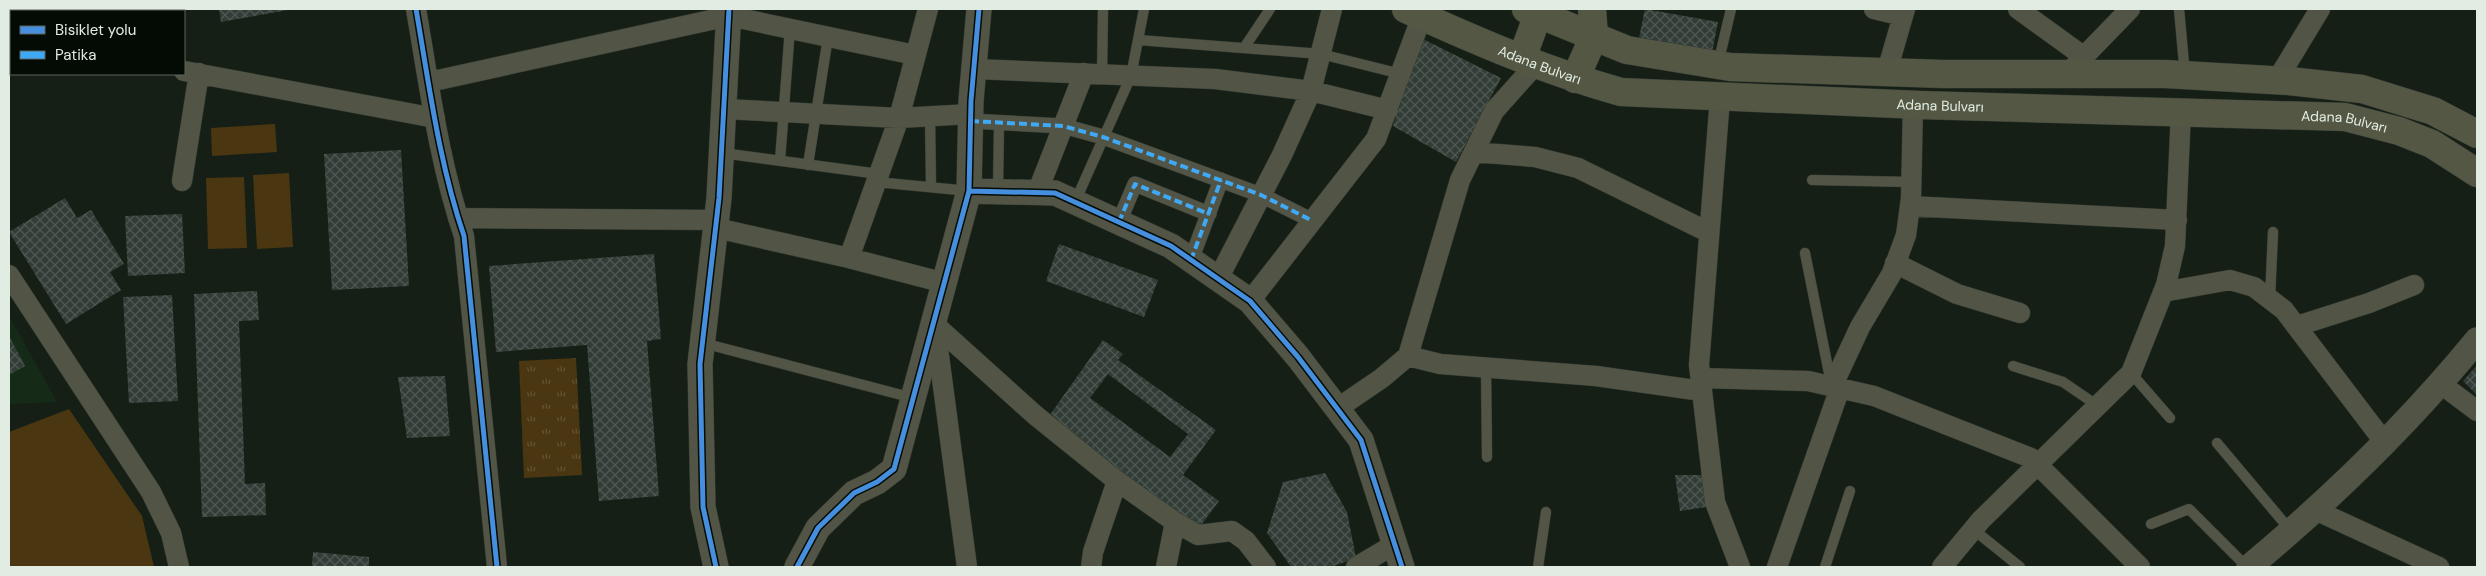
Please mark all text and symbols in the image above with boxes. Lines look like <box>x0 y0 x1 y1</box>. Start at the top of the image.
legend <box>10 10 185 75</box>
text: Bisiklet yolu <box>55 20 136 40</box>
street label: Adana Bulvarı <box>1496 41 1584 88</box>
text: Patika <box>55 45 96 65</box>
street label: Adana Bulvarı <box>1896 95 1984 116</box>
street label: Adana Bulvarı <box>2301 107 2389 137</box>

